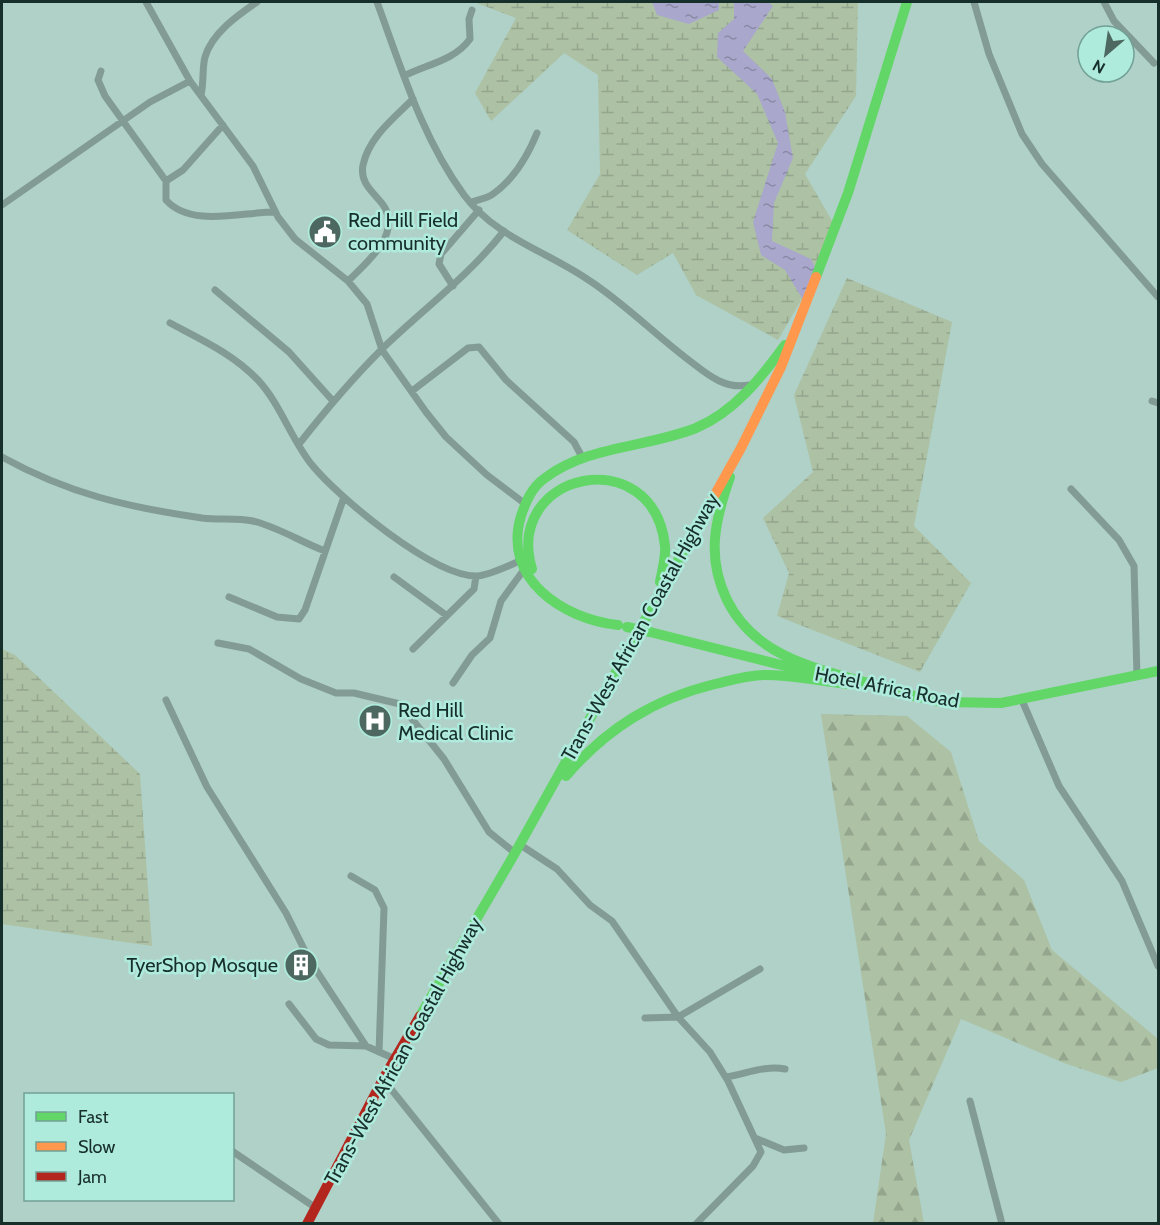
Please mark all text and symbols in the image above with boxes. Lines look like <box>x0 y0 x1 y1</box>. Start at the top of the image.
north arrow <box>1076 24 1136 84</box>
text: N <box>1089 56 1109 78</box>
place label: Red Hill Field community <box>348 208 458 255</box>
public building icon: Red Hill Field community <box>307 214 343 250</box>
street label: Trans-West African Coastal Highway <box>556 489 724 765</box>
street label: Hotel Africa Road <box>813 661 961 713</box>
place label: Red Hill Medical Clinic <box>398 698 513 745</box>
hospital icon: Red Hill Medical Clinic <box>357 703 393 739</box>
street label: Trans-West African Coastal Highway <box>319 913 487 1189</box>
building icon: TyerShop Mosque <box>283 947 319 983</box>
place label: TyerShop Mosque <box>126 953 278 977</box>
legend <box>24 1093 234 1201</box>
text: Fast <box>78 1106 109 1128</box>
text: Slow <box>78 1136 115 1158</box>
text: Jam <box>77 1166 107 1188</box>

